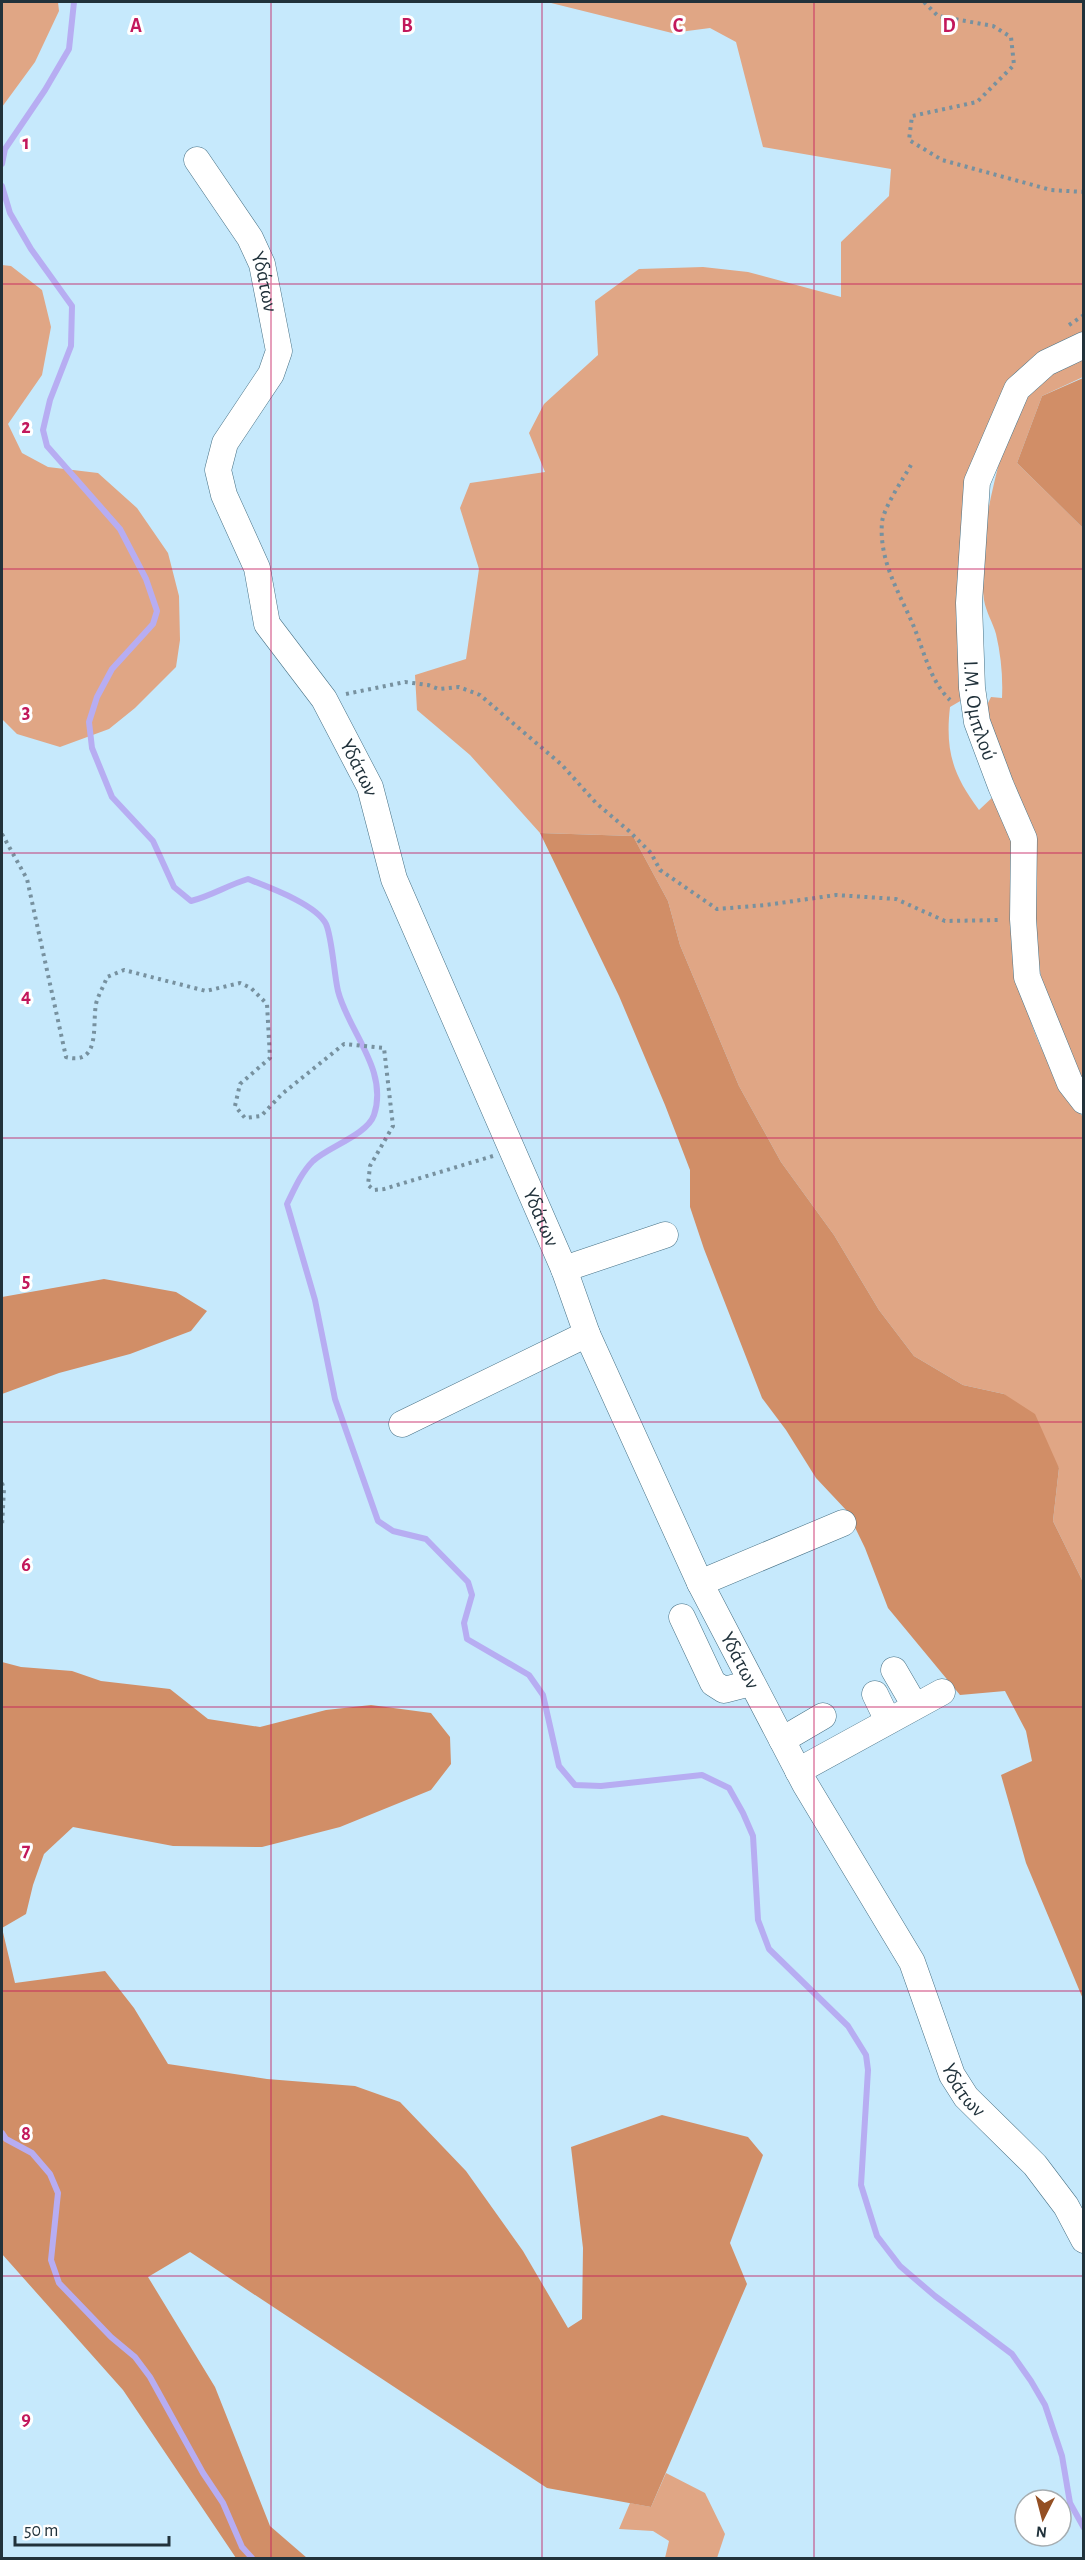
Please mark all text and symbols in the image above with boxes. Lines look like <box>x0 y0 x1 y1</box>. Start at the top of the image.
text: A <box>130 16 142 36</box>
text: B <box>401 16 413 36</box>
text: C <box>673 16 684 36</box>
text: D <box>942 16 956 36</box>
text: 1 <box>22 133 30 153</box>
street label: Υδάτων <box>247 249 281 314</box>
text: 2 <box>21 417 31 437</box>
street label: Ι.Μ. Ομπλού <box>960 660 1000 763</box>
text: 3 <box>22 702 30 722</box>
street label: Υδάτων <box>336 736 382 798</box>
text: 4 <box>21 986 31 1006</box>
street label: Υδάτων <box>519 1185 563 1250</box>
text: 5 <box>22 1271 30 1291</box>
text: 6 <box>21 1555 31 1575</box>
street label: Υδάτων <box>716 1629 763 1693</box>
text: 7 <box>22 1840 31 1860</box>
street label: Υδάτων <box>938 2061 990 2121</box>
text: 8 <box>21 2124 31 2144</box>
text: 9 <box>21 2409 31 2429</box>
north arrow <box>1013 2488 1073 2548</box>
scale bar <box>15 2509 170 2547</box>
text: 50 m <box>24 2522 58 2540</box>
text: N <box>1035 2523 1048 2540</box>

